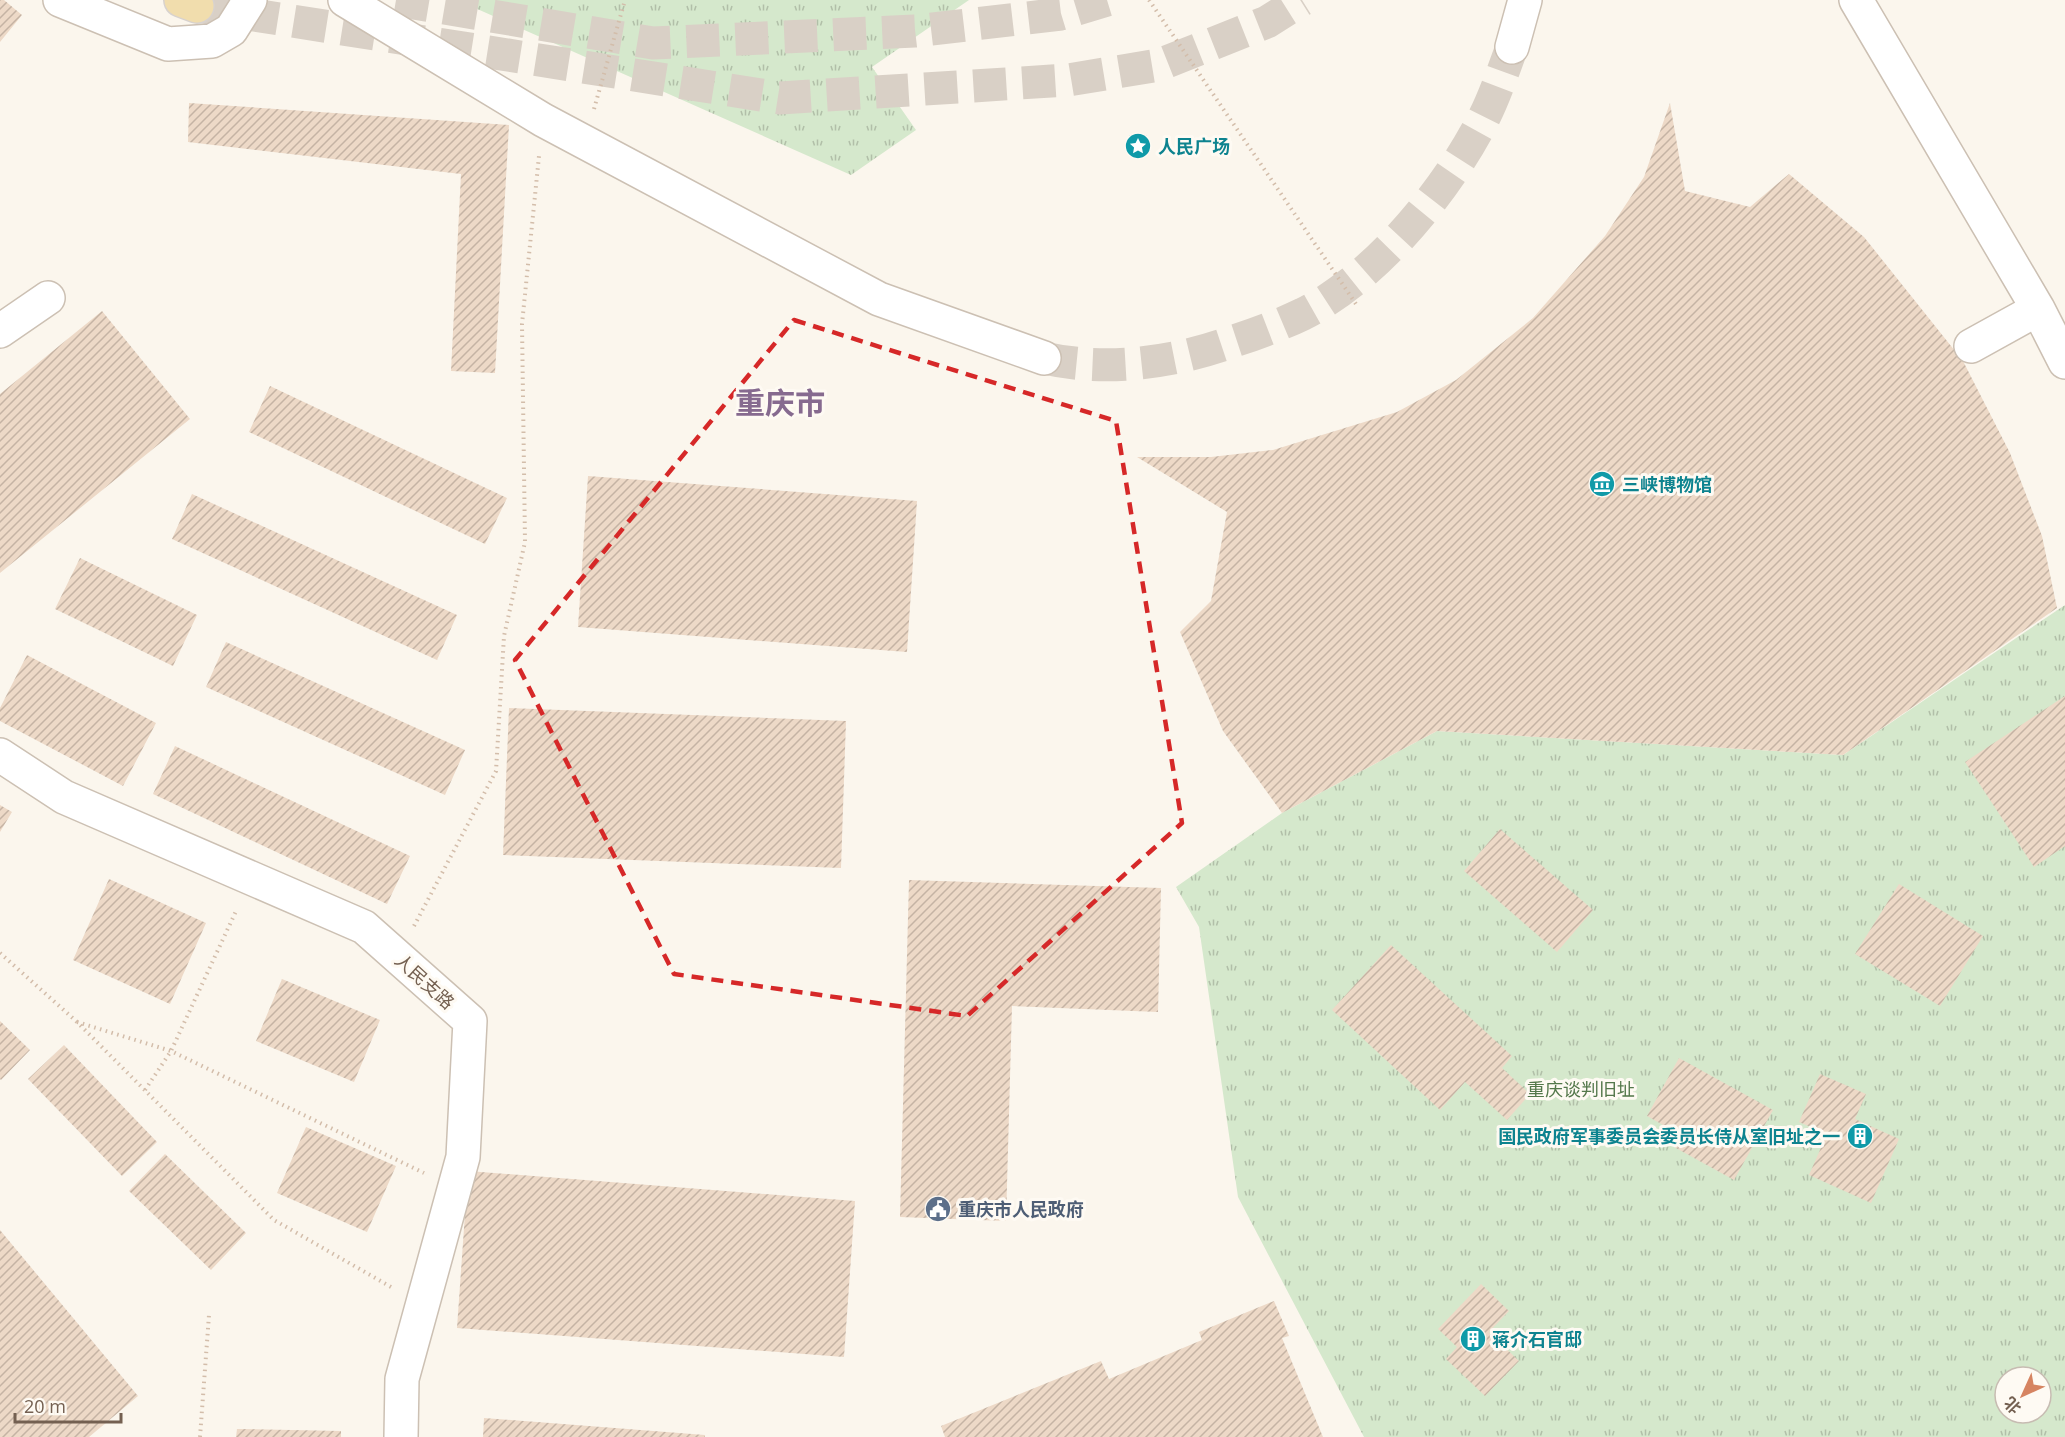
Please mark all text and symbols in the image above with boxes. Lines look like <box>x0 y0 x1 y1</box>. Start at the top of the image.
place icon: 人民广场 <box>1123 131 1153 161</box>
place label: 人民广场 <box>1158 134 1230 158</box>
district label: 重庆市 <box>735 382 825 423</box>
museum icon: 三峡博物馆 <box>1587 469 1617 499</box>
place label: 三峡博物馆 <box>1622 472 1712 496</box>
street label: 人民支路 <box>390 948 460 1014</box>
park label: 重庆谈判旧址 <box>1527 1077 1635 1101</box>
building icon: 国民政府军事委员会委员长侍从室旧址之一 <box>1845 1121 1875 1151</box>
place label: 国民政府军事委员会委员长侍从室旧址之一 <box>1498 1124 1840 1148</box>
public building icon: 重庆市人民政府 <box>923 1194 953 1224</box>
place label: 重庆市人民政府 <box>958 1197 1084 1221</box>
building icon: 蒋介石官邸 <box>1458 1324 1488 1354</box>
place label: 蒋介石官邸 <box>1492 1327 1582 1351</box>
north arrow <box>1993 1365 2053 1425</box>
scale bar <box>15 1386 122 1424</box>
text: 北 <box>1999 1392 2026 1419</box>
text: 20 m <box>24 1394 66 1418</box>

